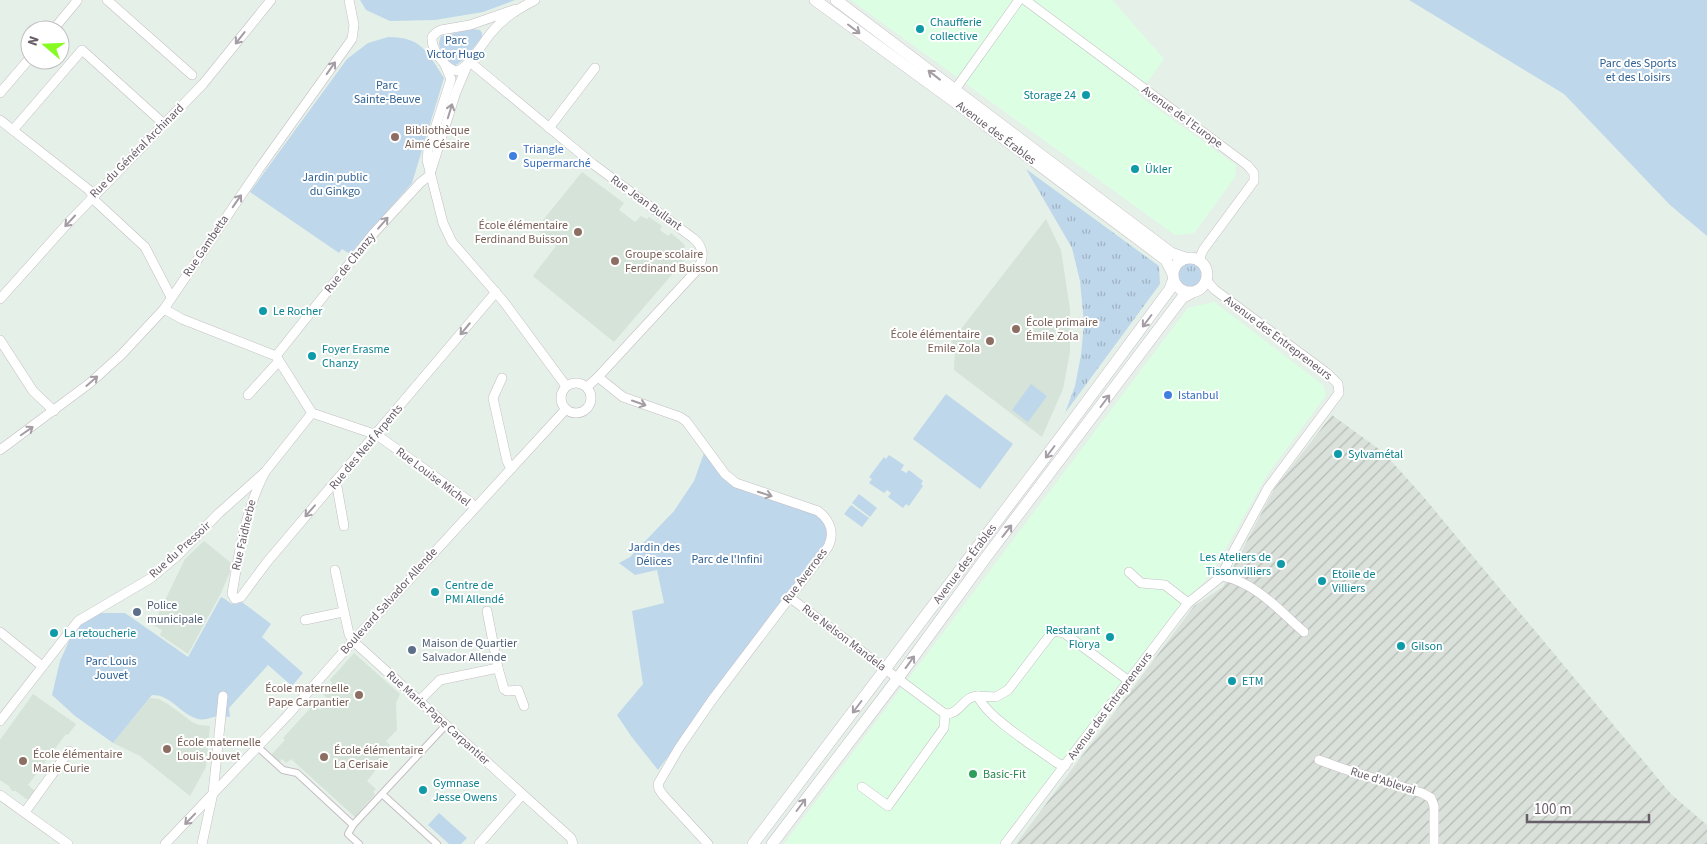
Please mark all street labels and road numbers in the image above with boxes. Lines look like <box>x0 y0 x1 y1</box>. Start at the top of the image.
street label: Avenue de l'Europe <box>1138 82 1226 152</box>
street label: Avenue des Érables <box>952 97 1040 169</box>
street label: Rue du Général Archinard <box>86 100 188 202</box>
street label: Rue Jean Bullant <box>607 171 685 235</box>
street label: Rue Gambetta <box>179 212 233 280</box>
street label: Rue de Chanzy <box>320 229 380 297</box>
street label: Avenue des Entrepreneurs <box>1220 292 1336 384</box>
street label: Rue des Neuf Arpents <box>325 401 407 493</box>
street label: Rue Louise Michel <box>392 443 474 511</box>
street label: Rue Faidherbe <box>228 498 260 572</box>
street label: Rue du Pressoir <box>145 517 215 582</box>
street label: Avenue des Érables <box>929 520 1001 608</box>
street label: Boulevard Salvador Allende <box>336 544 442 658</box>
street label: Rue Averroes <box>779 545 831 607</box>
street label: Rue Nelson Mandela <box>798 601 890 675</box>
street label: Avenue des Entrepreneurs <box>1064 648 1156 764</box>
street label: Rue Marie-Pape Carpantier <box>383 667 494 770</box>
street label: Rue d'Ableval <box>1348 763 1418 799</box>

